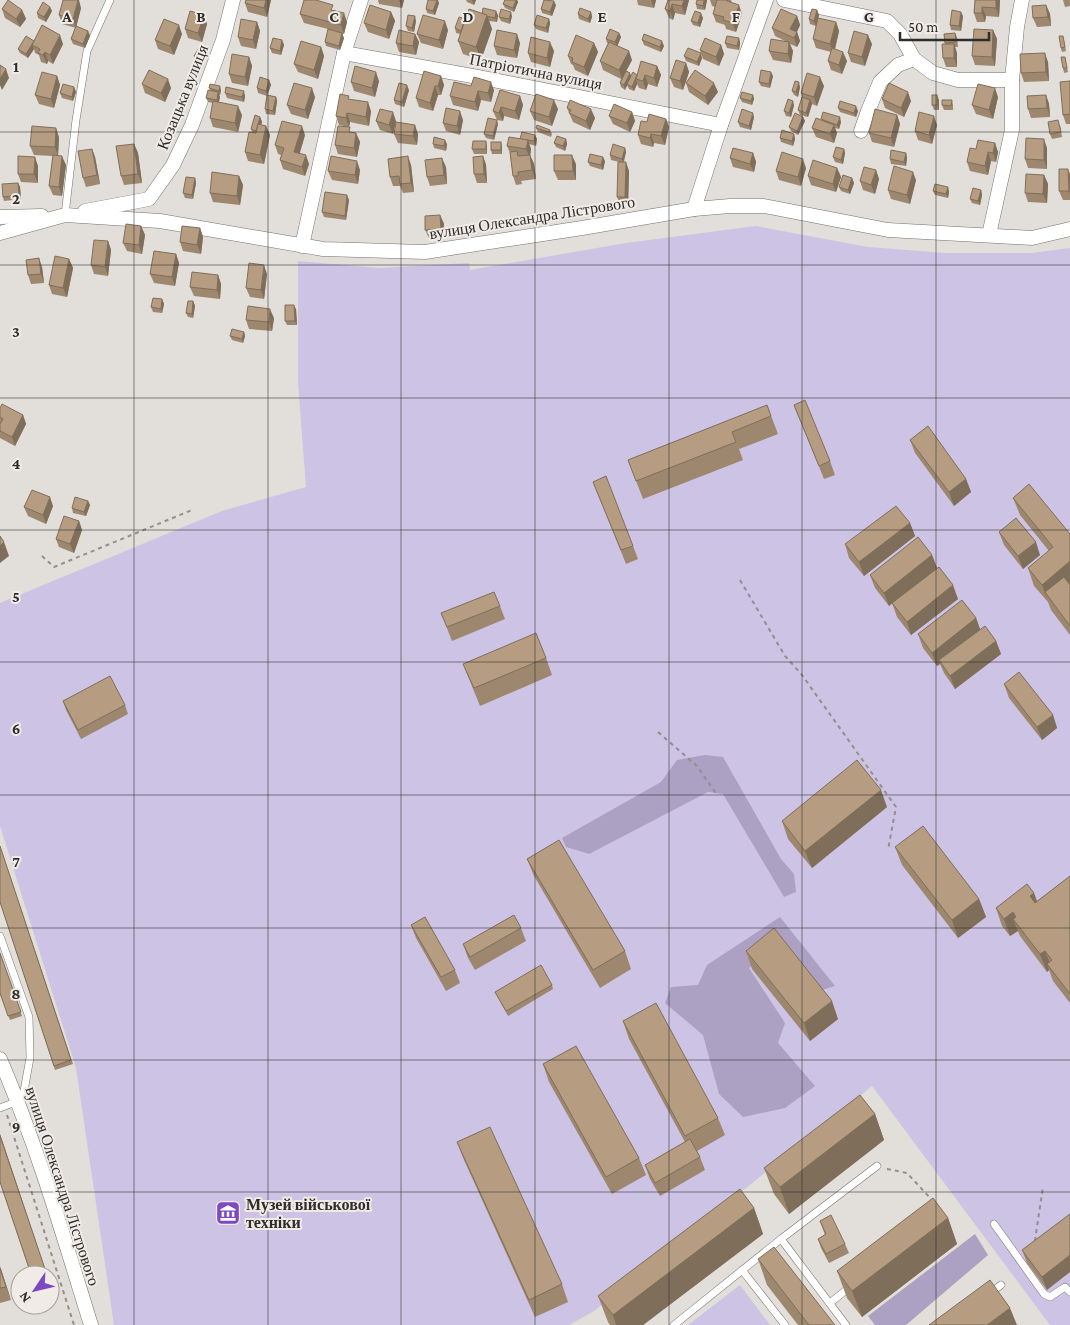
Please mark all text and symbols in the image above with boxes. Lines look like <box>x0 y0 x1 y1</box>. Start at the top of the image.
text: A <box>61 8 72 25</box>
text: B <box>196 8 206 25</box>
text: C <box>329 8 339 25</box>
text: D <box>462 8 474 25</box>
text: E <box>597 8 607 25</box>
text: F <box>732 8 741 25</box>
text: G <box>864 8 874 25</box>
scale bar <box>900 10 989 42</box>
text: 50 m <box>908 19 938 35</box>
street label: Козацька вулиця <box>154 42 212 152</box>
street label: Патріотична вулиця <box>468 50 604 94</box>
text: 1 <box>13 58 19 75</box>
text: 2 <box>12 190 20 207</box>
street label: вулиця Олександра Лістрового <box>428 193 636 243</box>
text: 3 <box>12 323 20 340</box>
text: 4 <box>12 455 21 472</box>
text: 5 <box>12 588 20 605</box>
text: 6 <box>12 720 20 737</box>
text: 7 <box>12 853 20 870</box>
text: 8 <box>11 985 21 1002</box>
street label: вулиця Олександра Лістрового <box>21 1085 103 1288</box>
text: 9 <box>12 1118 20 1135</box>
place label: Музей військової техніки <box>246 1196 371 1231</box>
museum icon: Музей військової техніки <box>215 1200 241 1226</box>
north arrow <box>10 1265 60 1315</box>
text: N <box>15 1289 34 1306</box>

